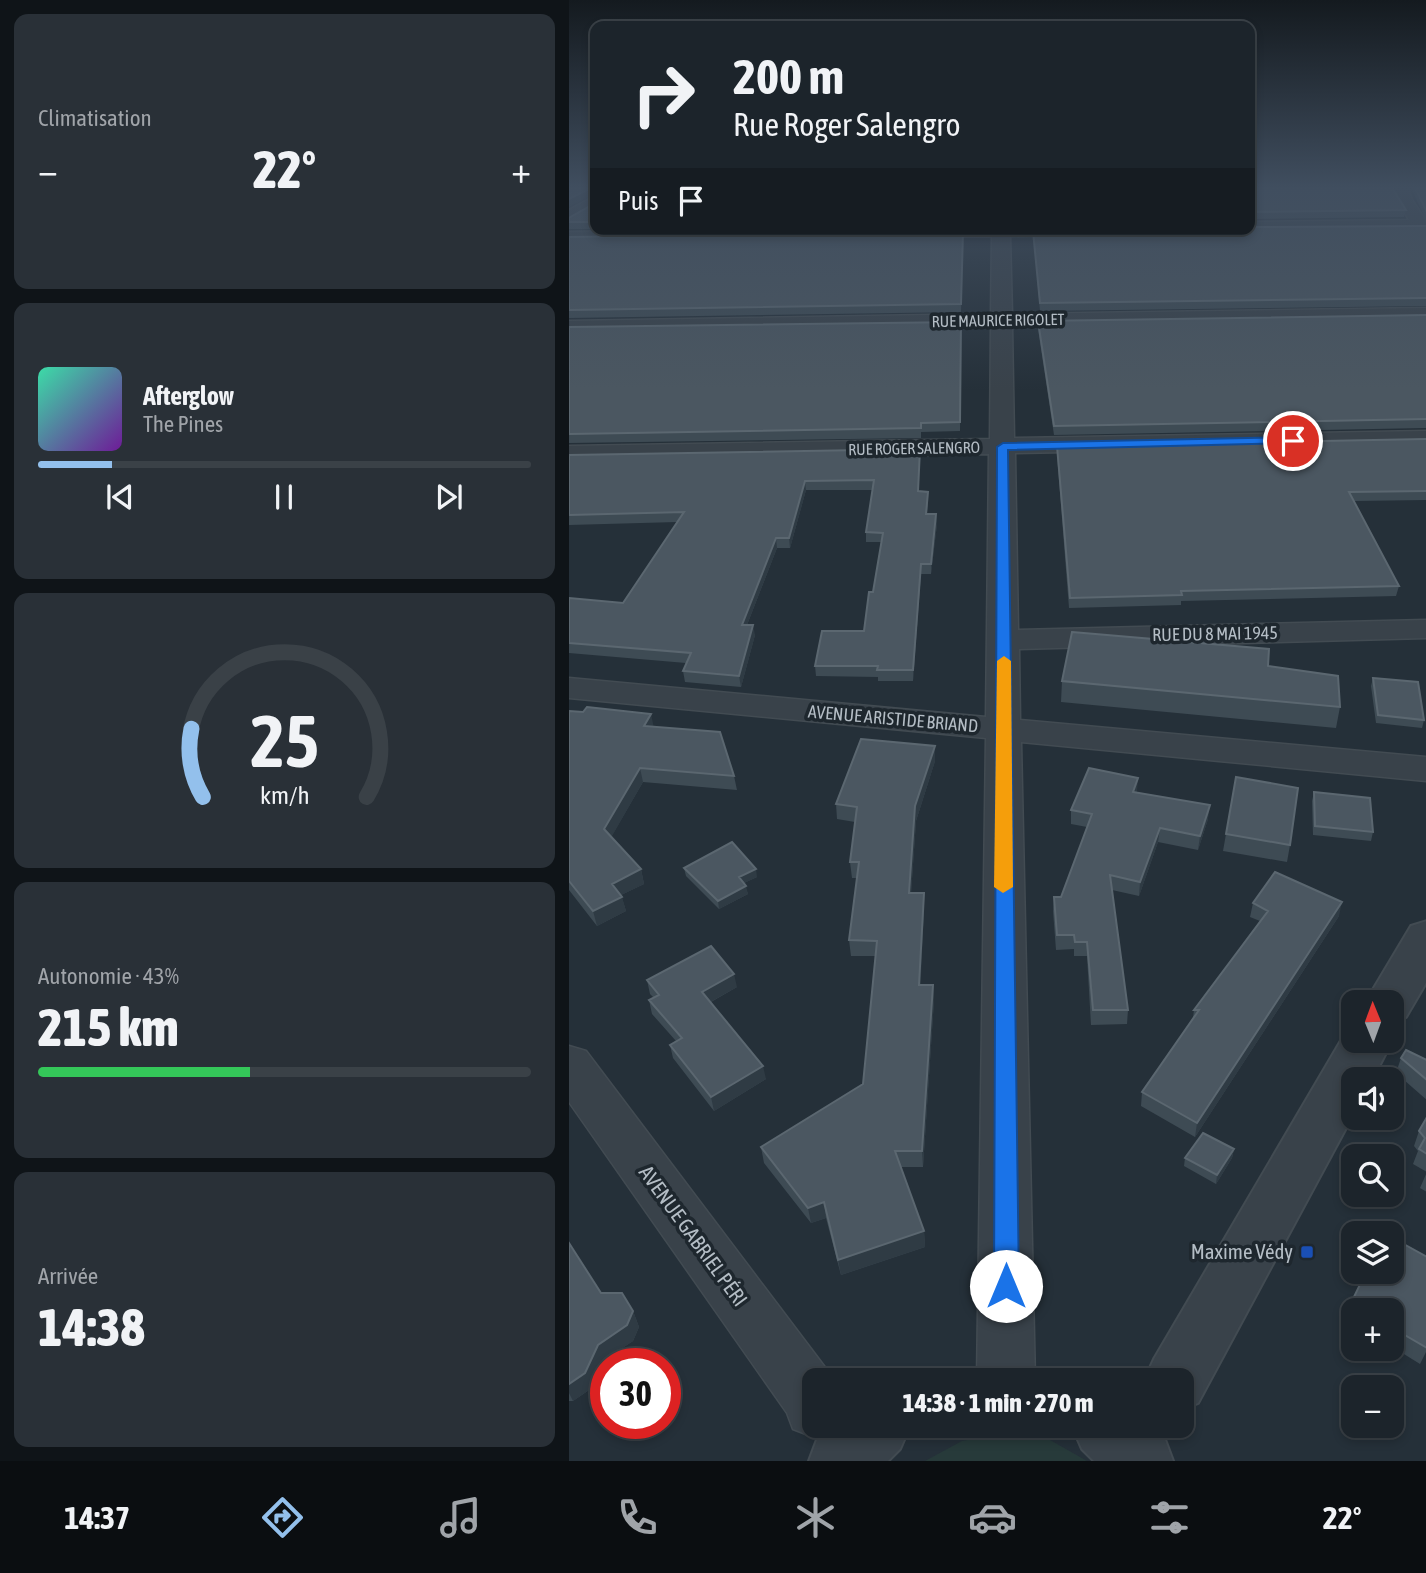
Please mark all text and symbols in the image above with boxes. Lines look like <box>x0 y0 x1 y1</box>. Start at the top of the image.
text: 200 m <box>733 48 844 104</box>
icon: right <box>618 49 709 140</box>
text: Climatisation <box>38 105 152 131</box>
text: Rue Roger Salengro <box>733 106 961 143</box>
text: 22° <box>253 139 316 199</box>
text: − <box>38 148 58 191</box>
text: + <box>511 148 531 191</box>
icon: arrive <box>672 182 710 220</box>
text: Puis <box>618 186 658 216</box>
street label: RUE MAURICE RIGOLET <box>932 310 1064 330</box>
text: Afterglow <box>143 381 234 411</box>
text: The Pines <box>143 411 223 437</box>
pin <box>1263 411 1323 471</box>
icon: arrive <box>1274 422 1312 460</box>
street label: RUE ROGER SALENGRO <box>848 438 980 458</box>
icon: previous <box>101 478 139 516</box>
icon: pause <box>265 478 303 516</box>
icon: next <box>430 478 468 516</box>
street label: RUE DU 8 MAI 1945 <box>1152 622 1278 645</box>
text: 25 <box>250 699 319 782</box>
street label: AVENUE ARISTIDE BRIAND <box>807 701 979 736</box>
text: km/h <box>260 780 309 808</box>
text: Autonomie · 43% <box>38 963 179 989</box>
north arrow <box>1341 990 1404 1054</box>
map controls <box>1341 990 1404 1438</box>
text: 215 km <box>38 997 179 1057</box>
button: sound <box>1341 1067 1404 1130</box>
button: search <box>1341 1144 1404 1207</box>
street label: AVENUE GABRIEL PÉRI <box>635 1160 753 1310</box>
button: layers <box>1341 1221 1404 1284</box>
place label: Maxime Védy <box>1191 1239 1293 1263</box>
marker: Maxime Védy <box>1299 1244 1315 1260</box>
position arrow <box>969 1249 1043 1323</box>
text: Arrivée <box>38 1263 98 1289</box>
text: 14:38 <box>38 1297 145 1357</box>
button: + <box>1341 1298 1404 1361</box>
speed limit sign: 30 <box>590 1348 681 1439</box>
button: − <box>1341 1375 1404 1438</box>
text: 14:38 · 1 min · 270 m <box>903 1388 1093 1418</box>
icon: directions <box>258 1493 307 1542</box>
icon: music <box>436 1493 485 1542</box>
icon: phone <box>613 1493 662 1542</box>
icon: climate <box>791 1493 840 1542</box>
icon: car <box>968 1493 1017 1542</box>
icon: filters <box>1145 1493 1194 1542</box>
text: 14:37 <box>64 1499 130 1536</box>
text: 22° <box>1323 1499 1362 1536</box>

